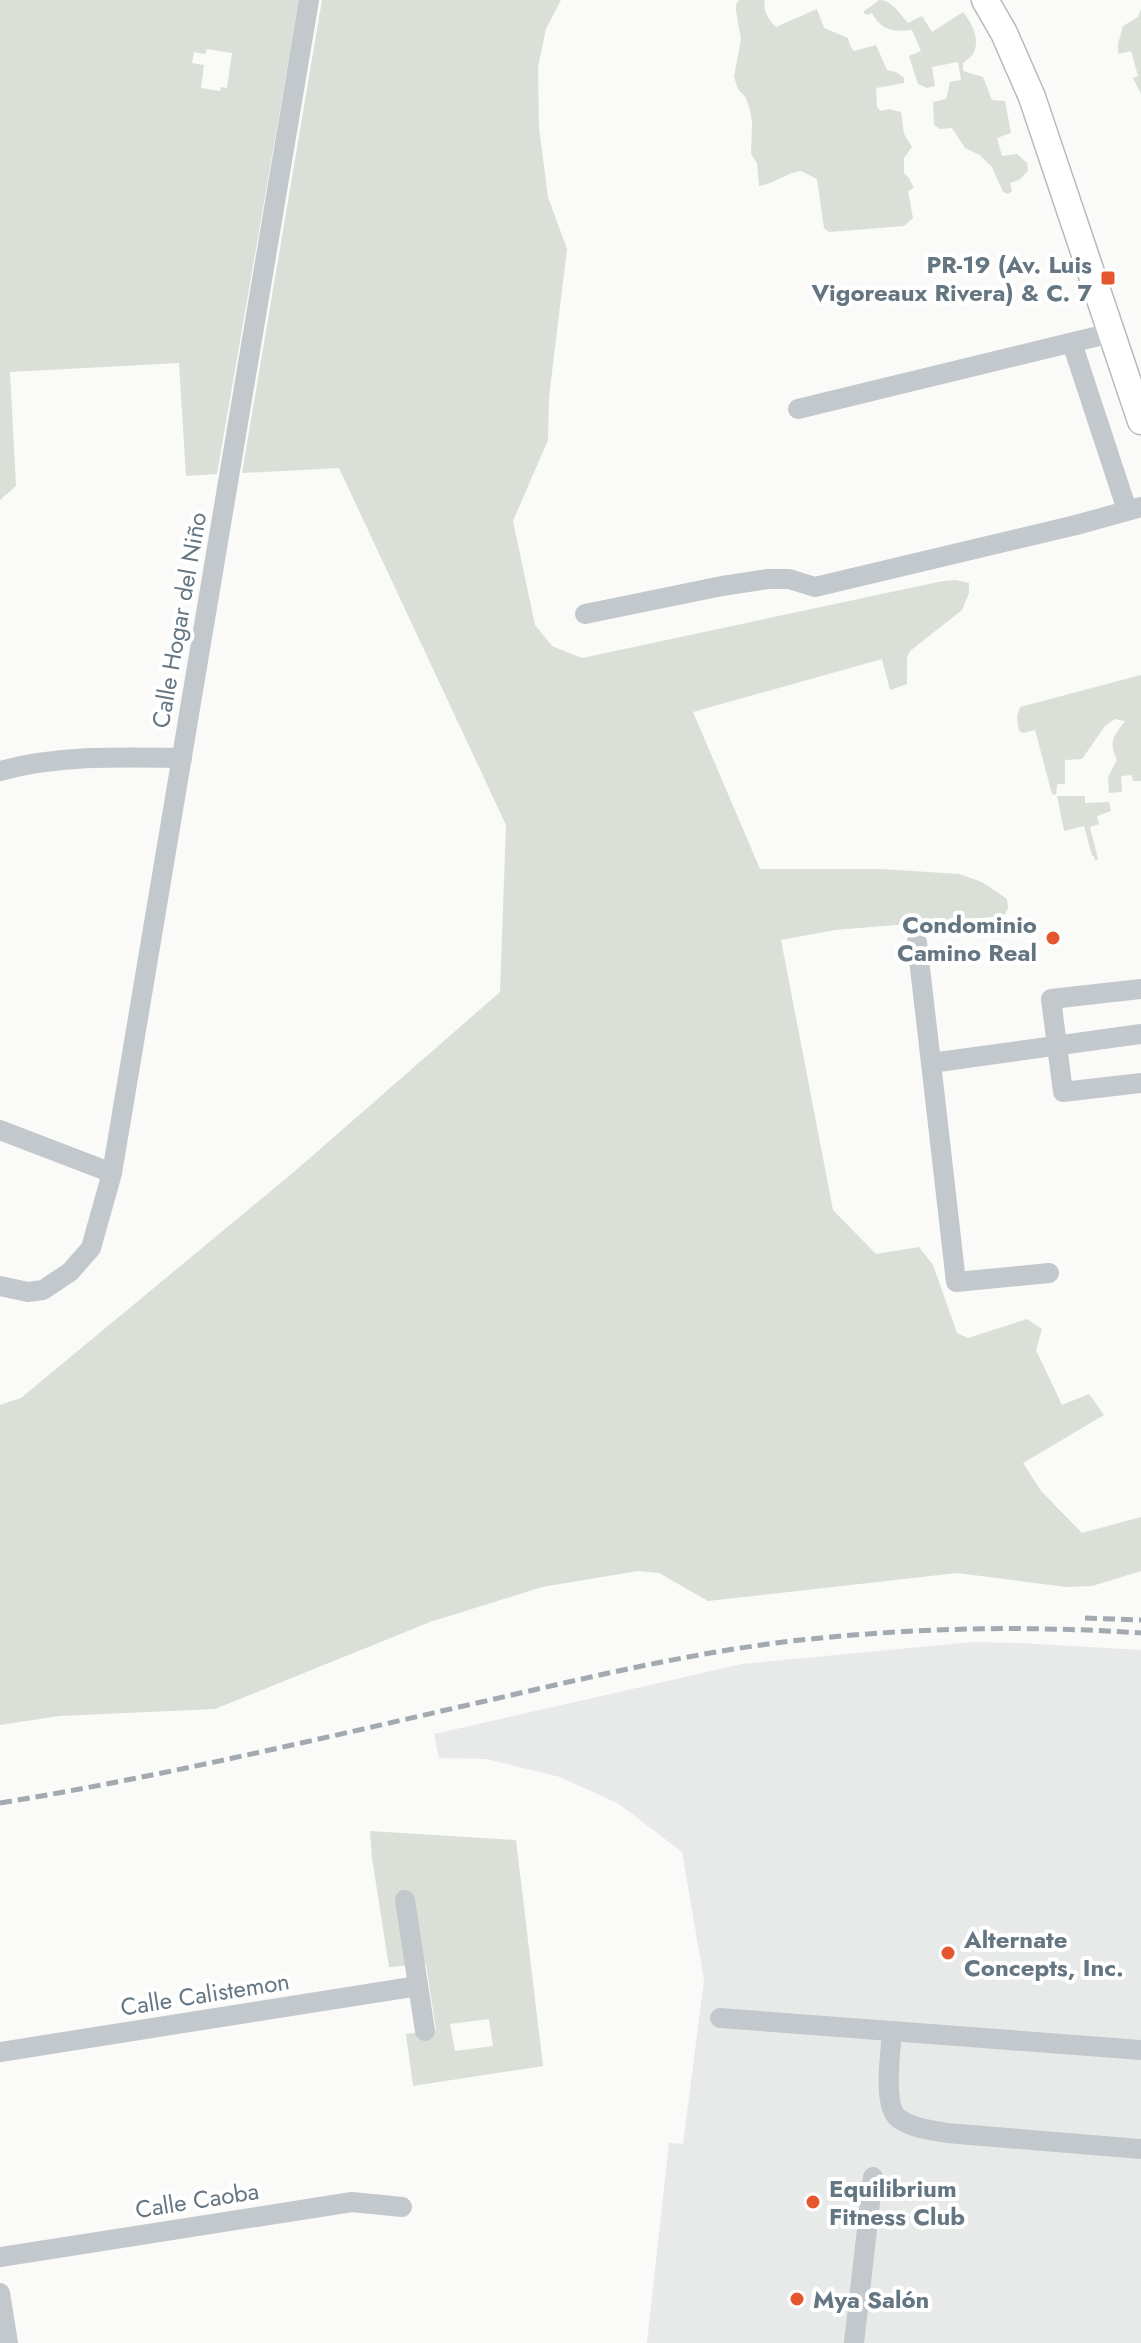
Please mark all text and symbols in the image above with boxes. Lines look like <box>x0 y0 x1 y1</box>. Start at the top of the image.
place label: PR-19 (Av. Luis Vigoreaux Rivera) & C. 7 <box>810 247 1093 310</box>
marker: PR-19 (Av. Luis Vigoreaux Rivera) & C. 7 <box>1099 269 1117 287</box>
street label: Calle Hogar del Niño <box>143 509 215 731</box>
place label: Condominio Camino Real <box>897 907 1037 970</box>
marker: Condominio Camino Real <box>1044 929 1062 947</box>
place label: Alternate Concepts, Inc. <box>963 1922 1124 1985</box>
marker: Alternate Concepts, Inc. <box>939 1944 957 1962</box>
street label: Calle Calistemon <box>118 1963 292 2025</box>
place label: Equilibrium Fitness Club <box>829 2171 965 2234</box>
street label: Calle Caoba <box>133 2173 261 2227</box>
marker: Equilibrium Fitness Club <box>804 2193 822 2211</box>
place label: Mya Salón <box>813 2282 929 2317</box>
marker: Mya Salón <box>788 2290 806 2308</box>

